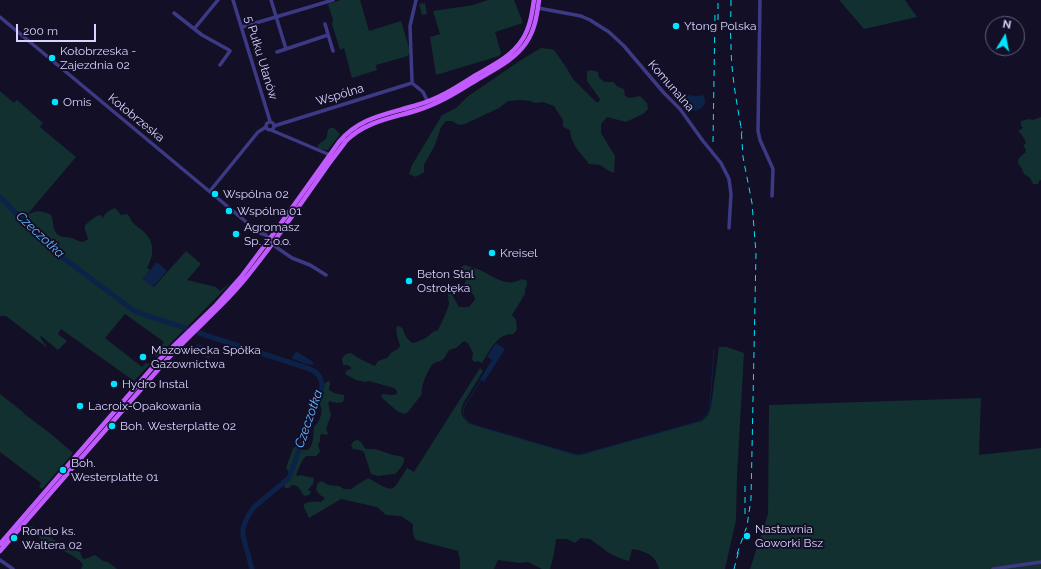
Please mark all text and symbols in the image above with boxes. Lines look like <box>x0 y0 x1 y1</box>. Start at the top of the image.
street label: 5 Pułku Ułanów <box>241 14 281 102</box>
scale bar <box>18 16 98 42</box>
north arrow <box>985 16 1025 56</box>
text: N <box>1002 18 1012 32</box>
place label: Ytong Polska <box>684 19 757 33</box>
marker: Ytong Polska <box>671 21 681 31</box>
text: 200 m <box>23 24 58 38</box>
place label: Kołobrzeska - Zajezdnia 02 <box>60 44 136 72</box>
marker: Kołobrzeska - Zajezdnia 02 <box>47 53 57 63</box>
street label: Komunalna <box>645 58 697 114</box>
street label: Wspólna <box>314 81 366 109</box>
street label: Kołobrzeska <box>105 91 167 145</box>
place label: Omis <box>63 95 91 109</box>
marker: Omis <box>50 97 60 107</box>
place label: Wspólna 02 <box>223 187 289 201</box>
marker: Wspólna 02 <box>210 189 220 199</box>
place label: Wspólna 01 <box>237 204 302 218</box>
marker: Wspólna 01 <box>224 206 234 216</box>
water label: Czeczotka <box>13 209 67 261</box>
place label: Agromasz Sp. z o.o. <box>244 220 300 248</box>
marker: Agromasz Sp. z o.o. <box>231 229 241 239</box>
place label: Kreisel <box>500 246 537 260</box>
marker: Kreisel <box>487 248 497 258</box>
place label: Beton Stal Ostrołęka <box>417 267 474 295</box>
marker: Beton Stal Ostrołęka <box>404 276 414 286</box>
place label: Mazowiecka Spółka Gazownictwa <box>151 343 261 371</box>
marker: Mazowiecka Spółka Gazownictwa <box>138 352 148 362</box>
place label: Hydro Instal <box>122 377 188 391</box>
marker: Hydro Instal <box>109 379 119 389</box>
water label: Czeczotka <box>292 388 326 450</box>
place label: Lacroix-Opakowania <box>88 399 201 413</box>
marker: Lacroix-Opakowania <box>75 401 85 411</box>
place label: Boh. Westerplatte 02 <box>120 419 236 433</box>
marker: Boh. Westerplatte 02 <box>107 421 117 431</box>
place label: Boh. Westerplatte 01 <box>71 456 158 484</box>
marker: Boh. Westerplatte 01 <box>58 465 68 475</box>
place label: Nastawnia Goworki Bsz <box>755 522 823 550</box>
place label: Rondo ks. Waltera 02 <box>22 524 82 552</box>
marker: Nastawnia Goworki Bsz <box>742 531 752 541</box>
marker: Rondo ks. Waltera 02 <box>9 533 19 543</box>

